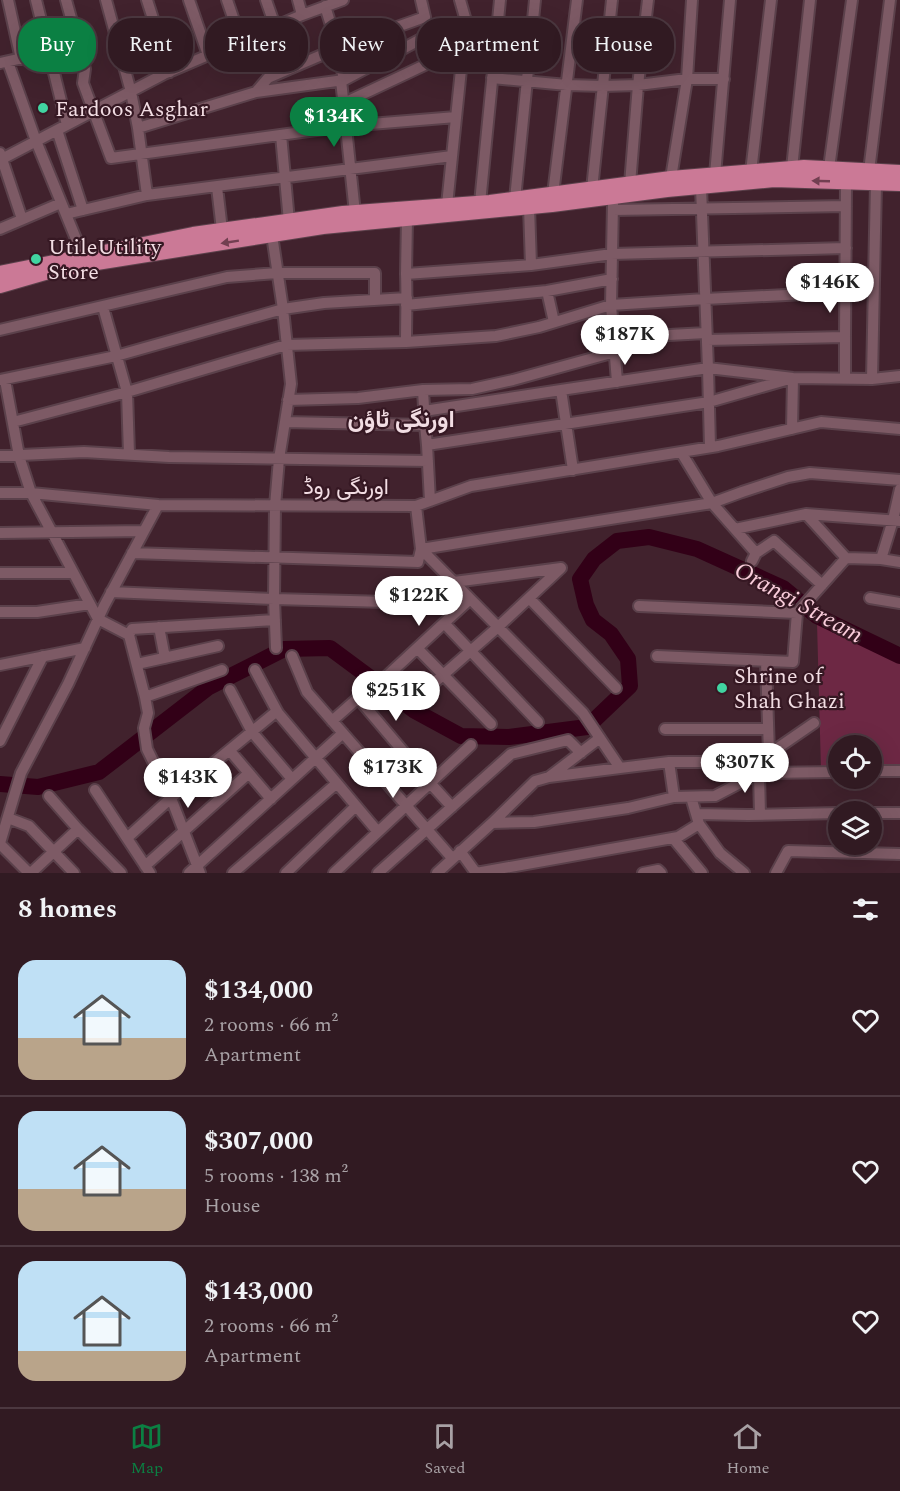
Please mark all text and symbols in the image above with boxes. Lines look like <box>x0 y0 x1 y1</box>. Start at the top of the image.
chip: Buy <box>18 18 96 72</box>
chip: Rent <box>108 18 193 72</box>
chip: Filters <box>205 18 308 72</box>
chip: New <box>320 18 405 72</box>
chip: Apartment <box>417 18 561 72</box>
chip: House <box>573 18 674 72</box>
place label: Fardoos Asghar <box>55 93 209 126</box>
pin: $134K <box>292 97 376 148</box>
marker: Fardoos Asghar <box>36 101 50 115</box>
text: $134K <box>304 101 364 131</box>
one-way arrow <box>811 176 830 186</box>
place label: UtileUtility Store <box>48 231 163 289</box>
one-way arrow <box>221 237 240 246</box>
marker: UtileUtility Store <box>29 252 43 266</box>
pin: $146K <box>788 263 872 314</box>
text: $146K <box>800 267 860 297</box>
pin: $187K <box>583 315 667 366</box>
text: $187K <box>595 319 655 349</box>
district label: اورنگی ٹاؤن <box>347 402 455 438</box>
street label: اورنگی روڈ <box>303 471 389 504</box>
water label: Orangi Stream <box>727 553 870 653</box>
pin: $122K <box>377 576 461 627</box>
text: $122K <box>389 580 449 610</box>
place label: Shrine of Shah Ghazi <box>734 660 845 718</box>
pin: $251K <box>354 671 438 722</box>
text: $251K <box>366 675 426 705</box>
marker: Shrine of Shah Ghazi <box>715 681 729 695</box>
map controls <box>828 735 882 855</box>
button: locate <box>828 735 882 789</box>
pin: $307K <box>703 743 787 794</box>
text: $307K <box>715 747 775 777</box>
pin: $173K <box>351 748 435 799</box>
text: $173K <box>363 752 423 782</box>
pin: $143K <box>146 758 230 809</box>
text: $143K <box>158 762 218 792</box>
button: layers <box>828 801 882 855</box>
text: 8 homes <box>18 889 117 929</box>
icon: filters <box>849 893 882 926</box>
text: $134,000 <box>204 970 313 1010</box>
icon: home <box>66 984 138 1056</box>
icon: heart <box>849 1004 882 1037</box>
text: 2 rooms · 66 m² <box>204 1010 338 1040</box>
text: Apartment <box>204 1040 301 1070</box>
text: $307,000 <box>204 1121 313 1161</box>
icon: home <box>66 1135 138 1207</box>
icon: heart <box>849 1155 882 1188</box>
text: 5 rooms · 138 m² <box>204 1161 348 1191</box>
text: House <box>204 1191 261 1221</box>
text: $143,000 <box>204 1271 313 1311</box>
icon: home <box>66 1285 138 1357</box>
icon: heart <box>849 1305 882 1338</box>
text: 2 rooms · 66 m² <box>204 1311 338 1341</box>
text: Apartment <box>204 1341 301 1371</box>
tab: Map <box>130 1420 163 1480</box>
tab: Saved <box>424 1420 465 1480</box>
tab: Home <box>726 1420 770 1480</box>

